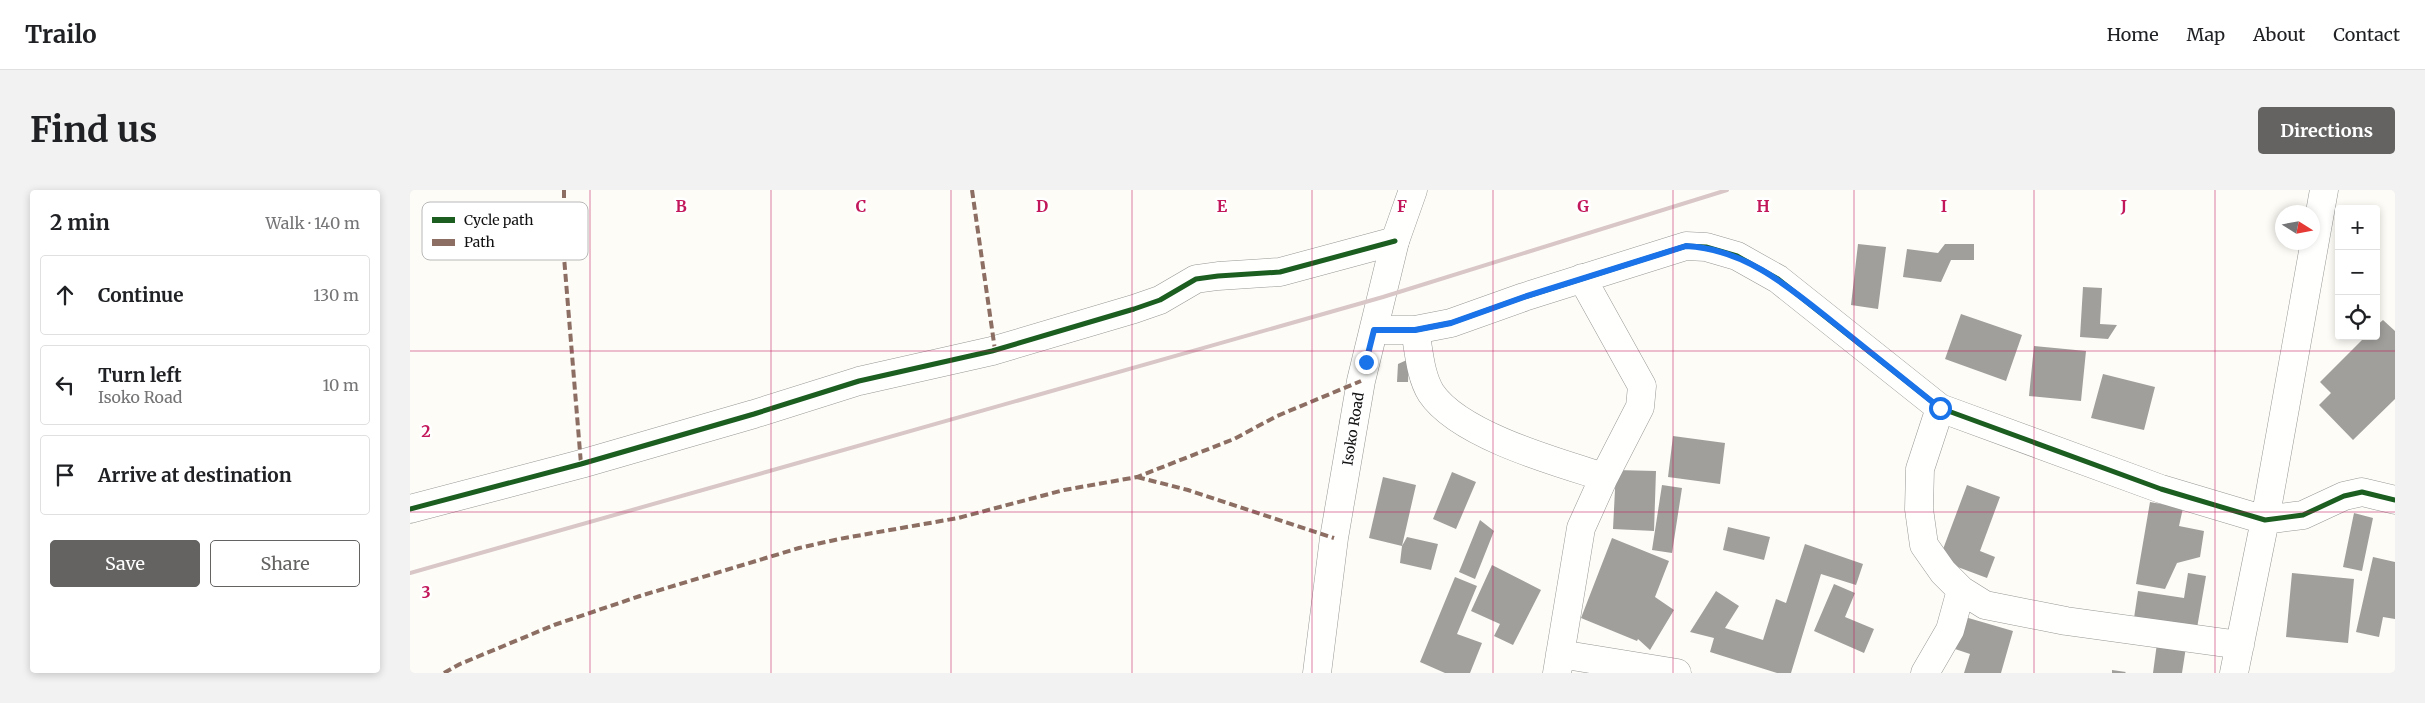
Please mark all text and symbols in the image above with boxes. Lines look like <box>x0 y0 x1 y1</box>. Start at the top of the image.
text: Trailo <box>25 19 97 50</box>
text: Home <box>2107 23 2159 46</box>
text: Map <box>2187 23 2225 46</box>
text: About <box>2253 23 2305 46</box>
text: Contact <box>2333 23 2400 46</box>
button: Directions <box>2258 107 2395 154</box>
text: Find us <box>30 108 157 152</box>
text: B <box>675 196 687 216</box>
text: C <box>856 196 866 216</box>
text: D <box>1036 196 1048 216</box>
text: E <box>1217 196 1228 216</box>
text: F <box>1397 196 1407 216</box>
text: G <box>1577 196 1589 216</box>
text: H <box>1756 196 1770 216</box>
text: I <box>1941 196 1947 216</box>
text: J <box>2120 196 2127 216</box>
legend <box>422 202 588 260</box>
north arrow <box>2275 205 2320 250</box>
map controls <box>2335 205 2380 340</box>
button: + <box>2335 205 2380 250</box>
text: 2 min <box>50 209 110 236</box>
text: Cycle path <box>464 211 534 229</box>
text: Walk · 140 m <box>266 213 360 233</box>
text: Path <box>464 233 495 251</box>
button: − <box>2335 250 2380 295</box>
icon: ahead <box>51 281 79 309</box>
text: Continue <box>98 283 184 307</box>
text: 130 m <box>313 285 359 305</box>
button: locate <box>2335 295 2380 340</box>
route end <box>1355 351 1378 374</box>
text: Turn left <box>98 363 182 387</box>
icon: left <box>51 371 79 399</box>
text: 10 m <box>322 375 359 395</box>
text: Isoko Road <box>98 387 182 407</box>
street label: Isoko Road <box>1338 391 1368 467</box>
route start <box>1929 397 1952 420</box>
text: 2 <box>421 421 431 441</box>
icon: arrive <box>51 461 79 489</box>
text: Arrive at destination <box>98 463 292 487</box>
button: Save <box>50 540 200 587</box>
button: Share <box>210 540 360 587</box>
text: 3 <box>421 582 431 602</box>

